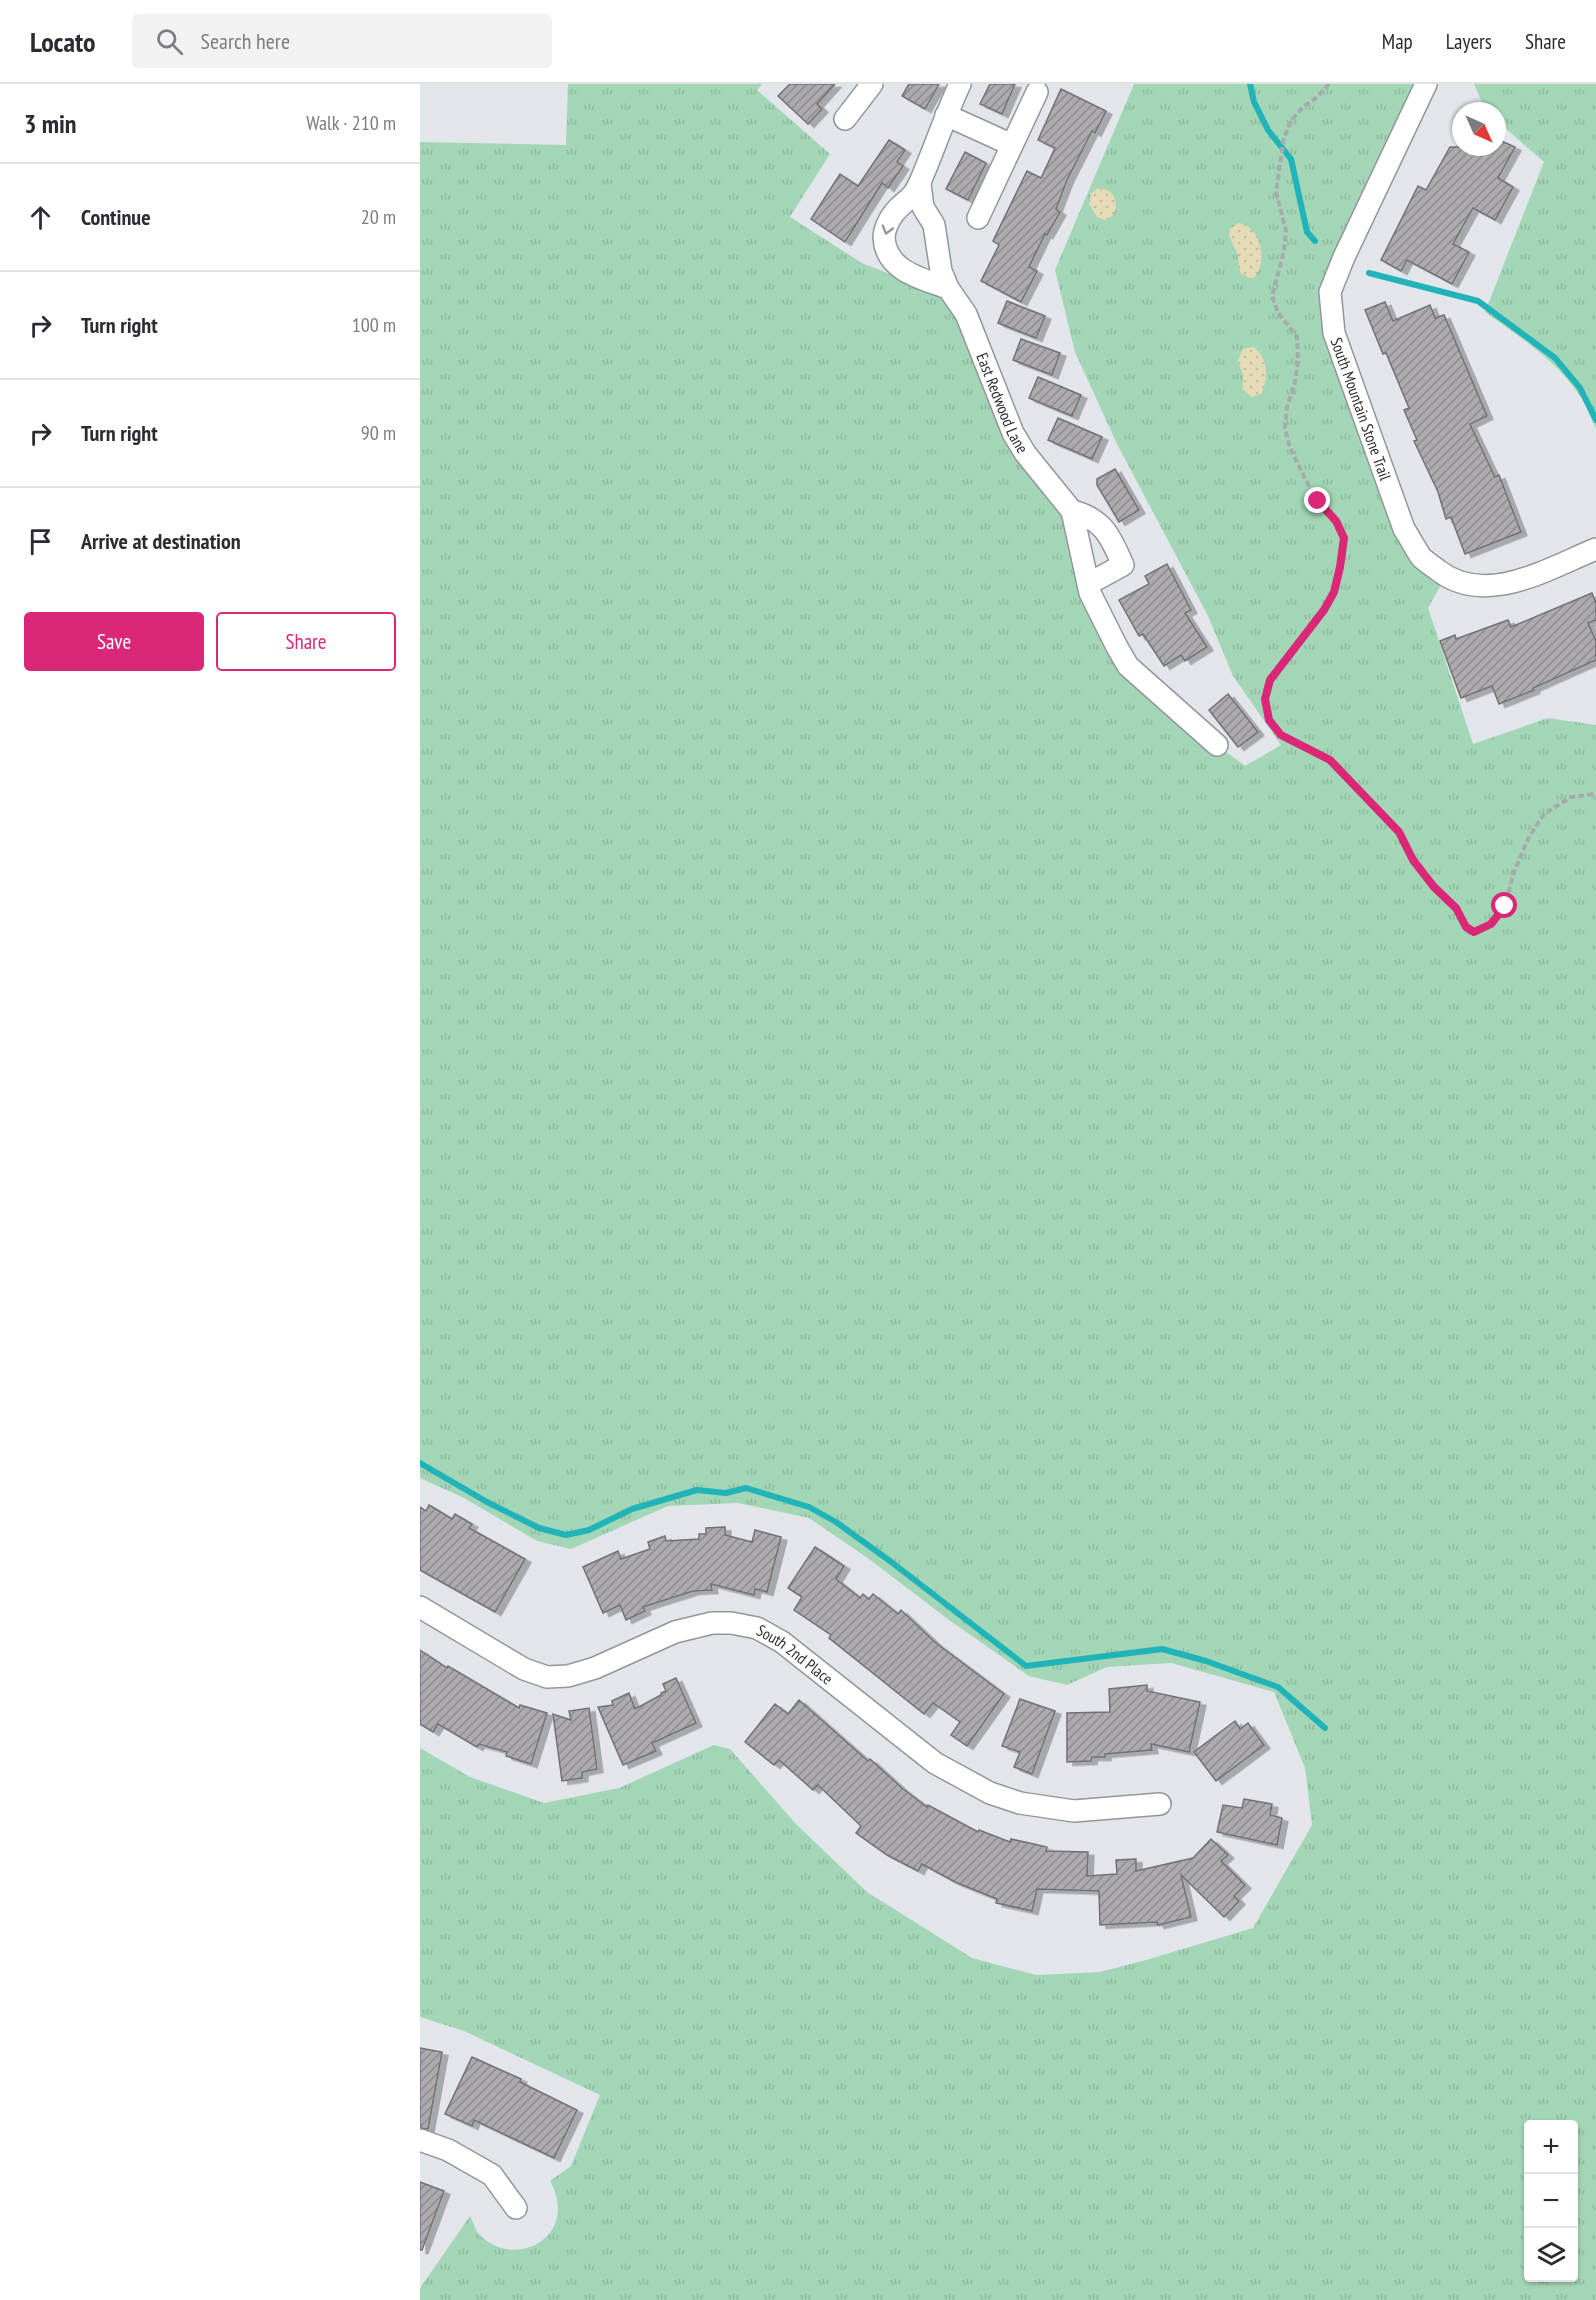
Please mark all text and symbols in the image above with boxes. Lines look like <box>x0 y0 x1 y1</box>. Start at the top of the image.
search box <box>132 14 552 68</box>
text: Locato <box>30 23 96 60</box>
icon: search <box>153 25 186 58</box>
text: Search here <box>201 27 290 55</box>
text: Map <box>1382 28 1413 55</box>
text: Layers <box>1446 28 1492 55</box>
text: Share <box>1525 28 1566 55</box>
north arrow <box>1452 102 1506 156</box>
text: 3 min <box>24 107 77 140</box>
text: Walk · 210 m <box>306 110 396 136</box>
icon: ahead <box>24 201 57 234</box>
text: Continue <box>81 203 151 231</box>
text: 20 m <box>361 204 396 230</box>
one-way arrow <box>882 224 894 235</box>
icon: right <box>24 309 57 342</box>
text: Turn right <box>81 311 158 339</box>
text: 100 m <box>352 312 396 338</box>
street label: South Mountain Stone Trail <box>1326 335 1396 483</box>
street label: East Redwood Lane <box>972 350 1033 457</box>
icon: right <box>24 417 57 450</box>
text: Turn right <box>81 419 158 447</box>
text: 90 m <box>361 420 396 446</box>
route end <box>1304 487 1330 513</box>
icon: arrive <box>24 525 57 558</box>
text: Arrive at destination <box>81 527 241 555</box>
button: Save <box>24 612 204 671</box>
button: Share <box>216 612 396 671</box>
route start <box>1491 892 1517 918</box>
street label: South 2nd Place <box>753 1620 837 1688</box>
map controls <box>1524 2120 1578 2282</box>
button: + <box>1524 2120 1578 2174</box>
button: − <box>1524 2174 1578 2228</box>
button: layers <box>1524 2228 1578 2282</box>

